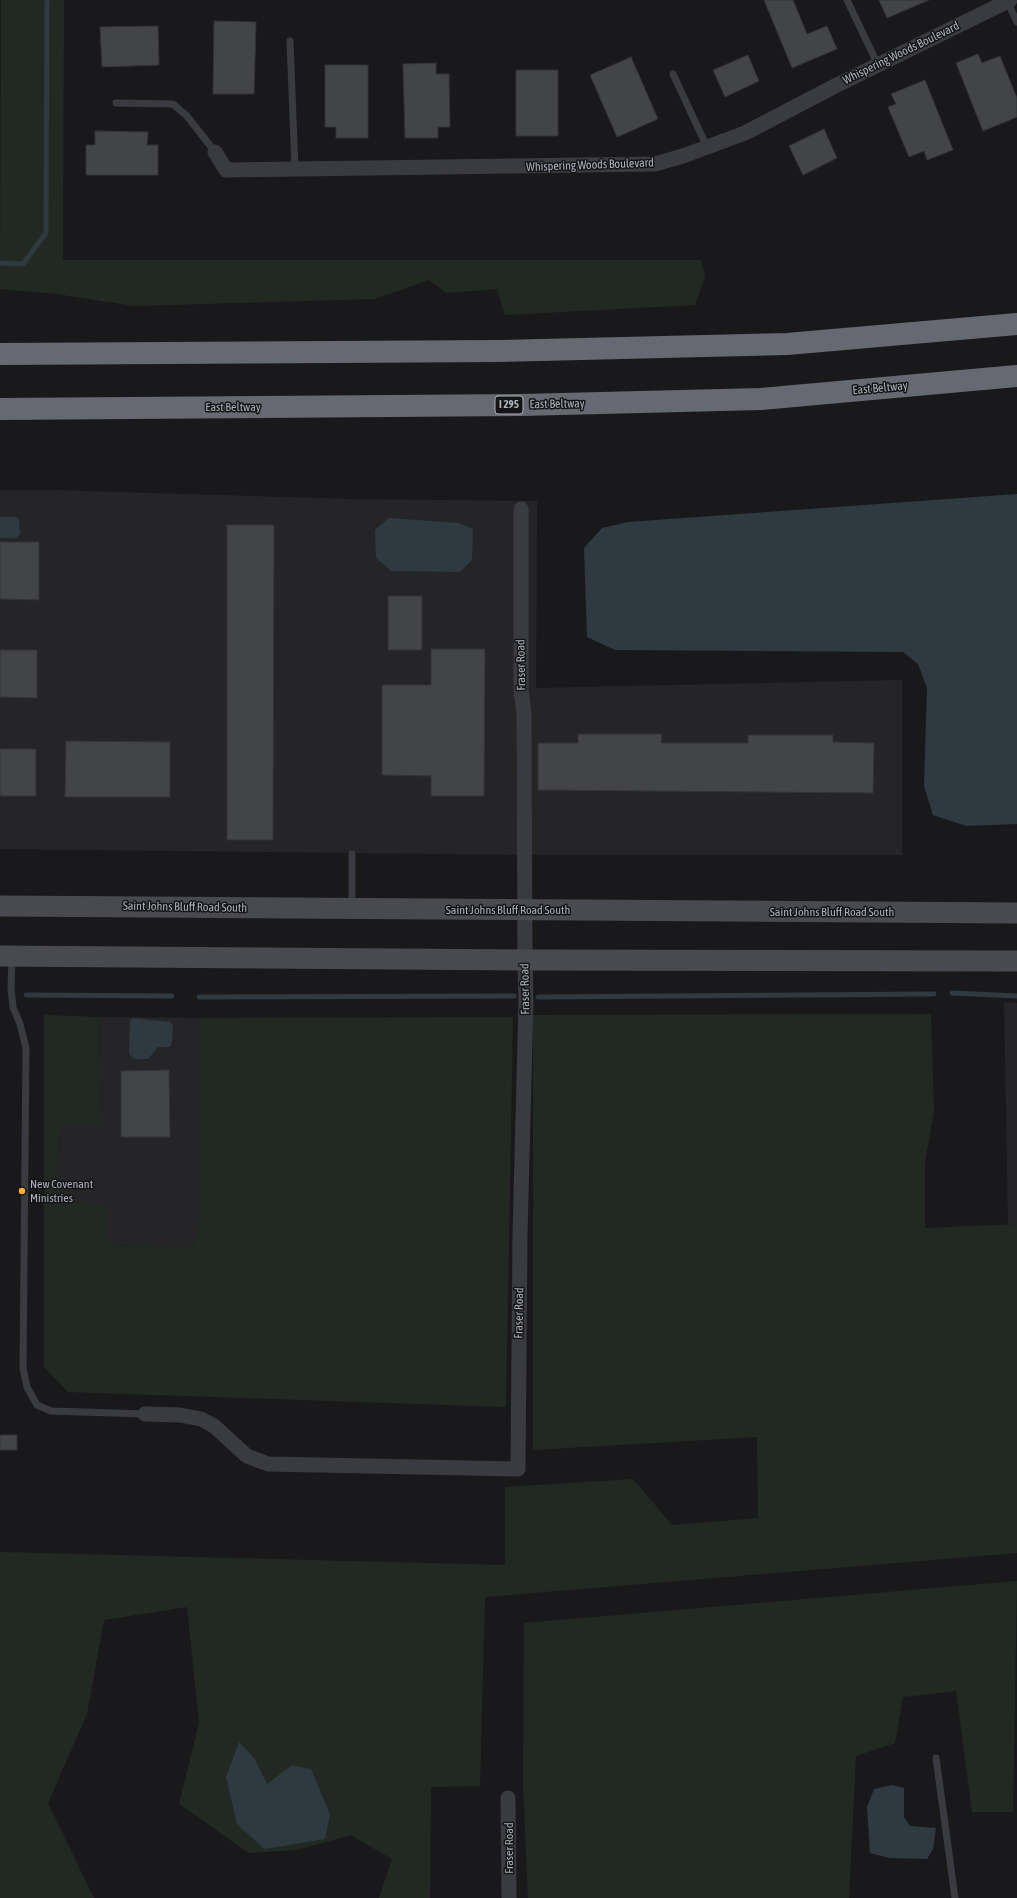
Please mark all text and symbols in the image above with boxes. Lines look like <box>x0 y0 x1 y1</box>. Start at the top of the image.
street label: Whispering Woods Boulevard <box>840 18 962 88</box>
street label: Whispering Woods Boulevard <box>526 156 654 174</box>
street label: East Beltway <box>852 378 908 398</box>
road number: I 295 <box>495 396 523 414</box>
street label: East Beltway <box>529 396 585 412</box>
street label: East Beltway <box>205 400 261 414</box>
street label: Fraser Road <box>513 639 529 691</box>
street label: Saint Johns Bluff Road South <box>123 899 247 915</box>
street label: Saint Johns Bluff Road South <box>446 903 570 917</box>
street label: Saint Johns Bluff Road South <box>770 905 894 919</box>
street label: Fraser Road <box>517 963 533 1015</box>
place label: New Covenant Ministries <box>30 1177 93 1205</box>
marker: New Covenant Ministries <box>17 1186 27 1196</box>
street label: Fraser Road <box>511 1287 527 1339</box>
street label: Fraser Road <box>502 1822 516 1874</box>

